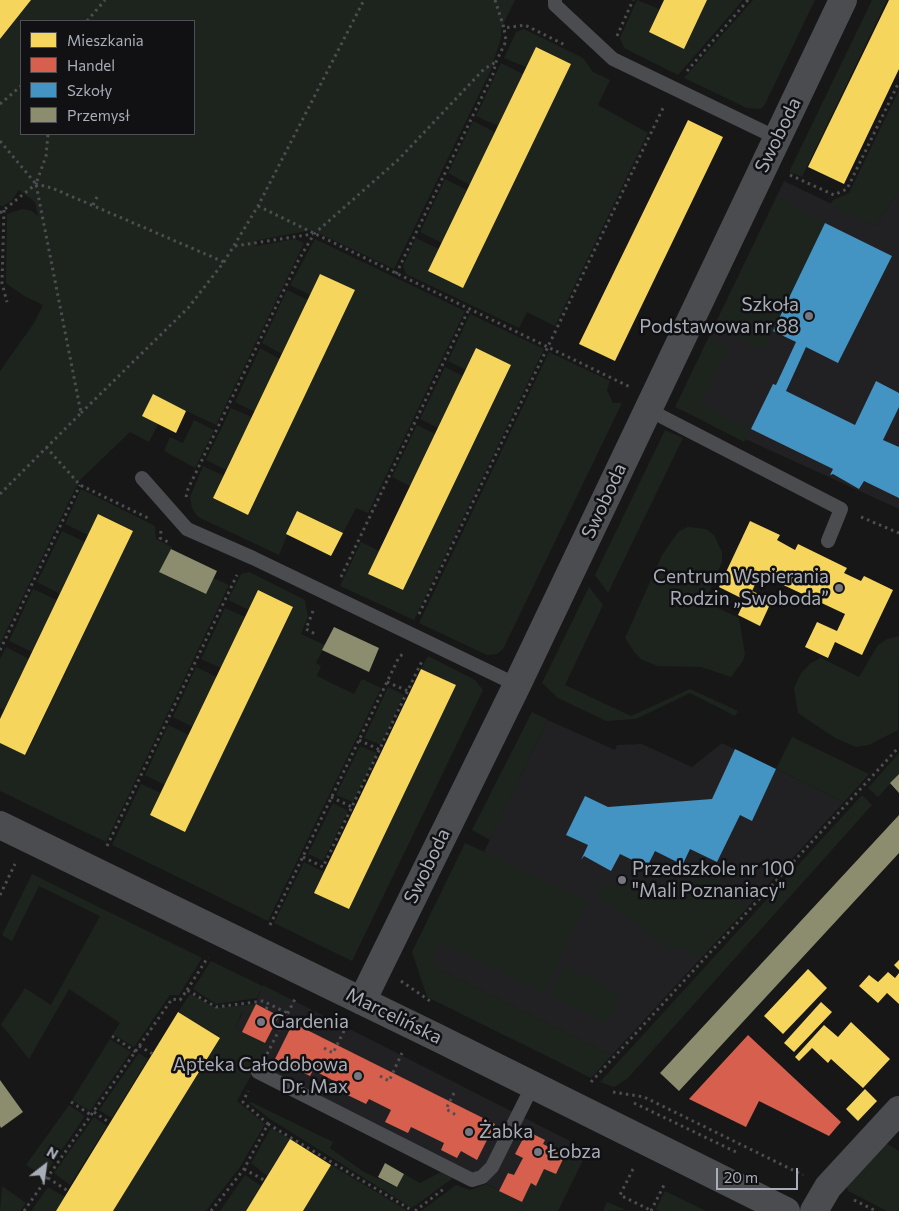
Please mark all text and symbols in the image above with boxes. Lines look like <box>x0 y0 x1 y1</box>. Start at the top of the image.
legend <box>20 20 195 135</box>
text: Mieszkania <box>67 31 144 49</box>
text: Handel <box>67 56 115 74</box>
text: Szkoły <box>67 81 112 99</box>
street label: Swoboda <box>750 94 806 176</box>
text: Przemysł <box>67 106 130 124</box>
place label: Szkoła Podstawowa nr 88 <box>639 294 799 338</box>
marker: Szkoła Podstawowa nr 88 <box>803 310 815 322</box>
street label: Swoboda <box>577 460 631 542</box>
place label: Centrum Wspierania Rodzin „Swoboda” <box>653 566 829 610</box>
marker: Centrum Wspierania Rodzin „Swoboda” <box>833 582 845 594</box>
street label: Swoboda <box>399 825 455 907</box>
place label: Przedszkole nr 100 "Mali Poznaniacy" <box>632 858 795 902</box>
marker: Przedszkole nr 100 "Mali Poznaniacy" <box>616 874 628 886</box>
street label: Marcelińska <box>342 983 446 1049</box>
place label: Gardenia <box>271 1011 349 1033</box>
marker: Gardenia <box>255 1016 267 1028</box>
place label: Apteka Całodobowa Dr. Max <box>173 1054 348 1098</box>
marker: Apteka Całodobowa Dr. Max <box>352 1070 364 1082</box>
place label: Żabka <box>479 1121 533 1143</box>
marker: Żabka <box>463 1126 475 1138</box>
north arrow <box>20 1141 70 1191</box>
place label: Łobza <box>548 1141 601 1163</box>
text: N <box>44 1143 62 1163</box>
marker: Łobza <box>532 1146 544 1158</box>
scale bar <box>719 1158 802 1190</box>
text: 20 m <box>724 1168 758 1186</box>

